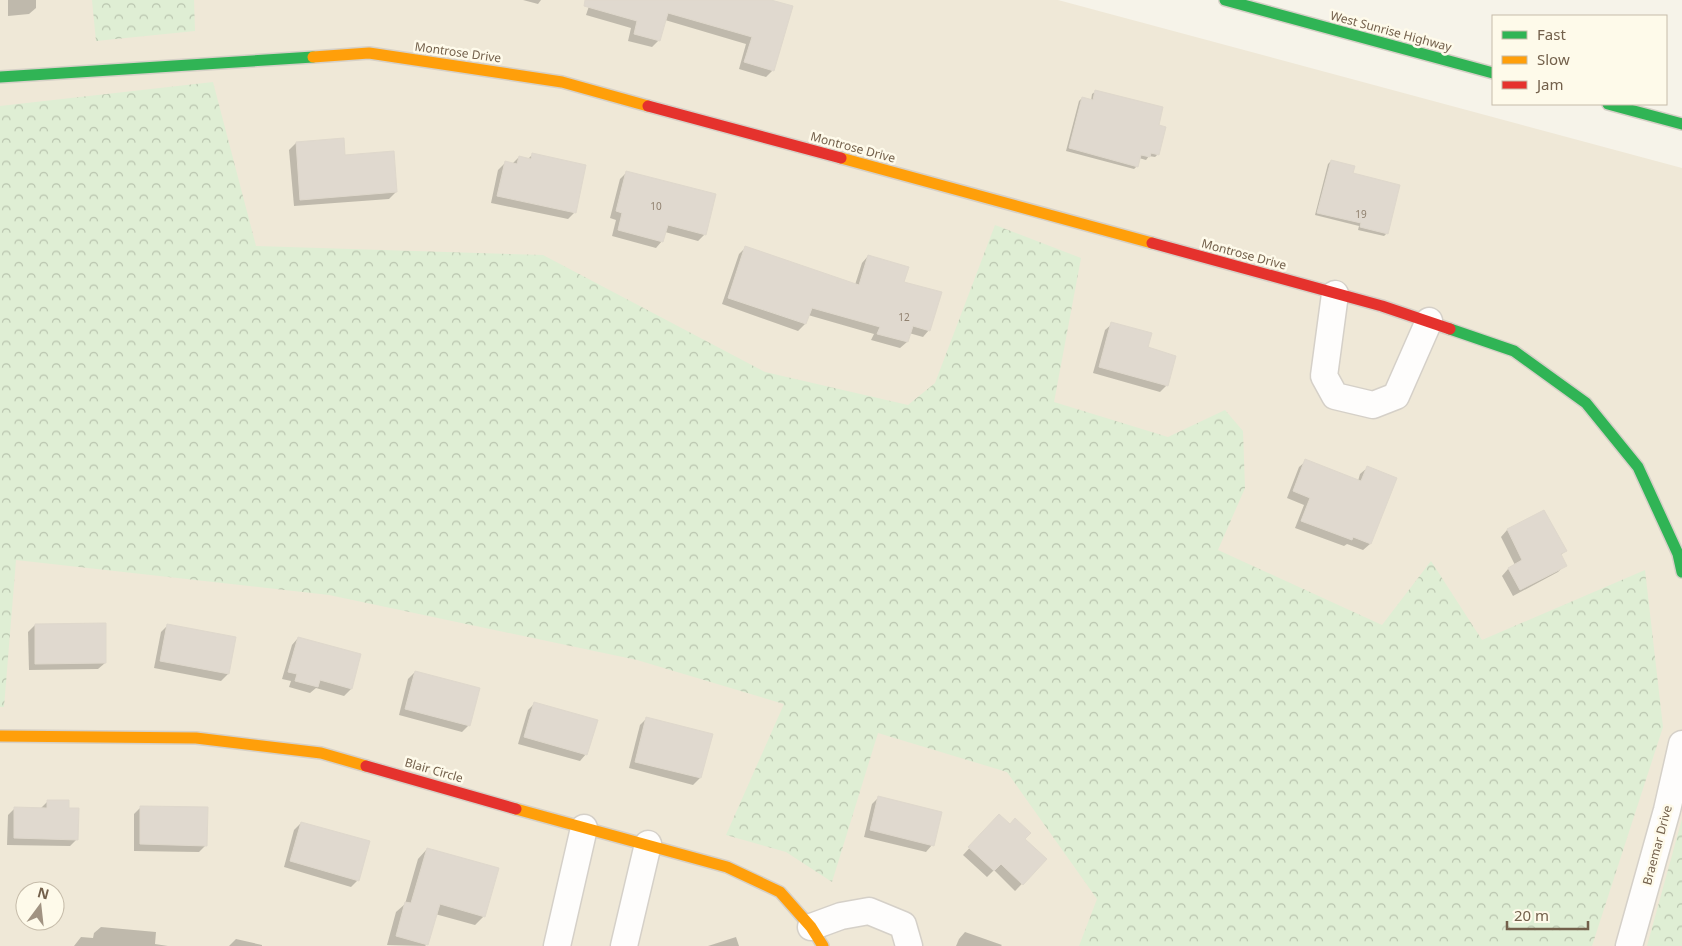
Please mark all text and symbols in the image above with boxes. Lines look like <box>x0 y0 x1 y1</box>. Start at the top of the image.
street label: West Sunrise Highway <box>1328 7 1454 56</box>
legend <box>1492 15 1667 105</box>
text: Fast <box>1537 24 1566 44</box>
street label: Montrose Drive <box>414 38 503 67</box>
text: Slow <box>1537 49 1570 69</box>
text: Jam <box>1535 74 1564 94</box>
street label: Montrose Drive <box>809 128 898 167</box>
house number: 10 <box>650 199 662 213</box>
house number: 19 <box>1355 207 1367 221</box>
street label: Montrose Drive <box>1200 235 1289 274</box>
house number: 12 <box>898 310 910 324</box>
street label: Blair Circle <box>403 754 465 786</box>
street label: Braemar Drive <box>1638 803 1676 887</box>
north arrow <box>15 881 65 931</box>
text: N <box>36 882 51 904</box>
scale bar <box>1507 898 1588 930</box>
text: 20 m <box>1514 905 1549 925</box>

